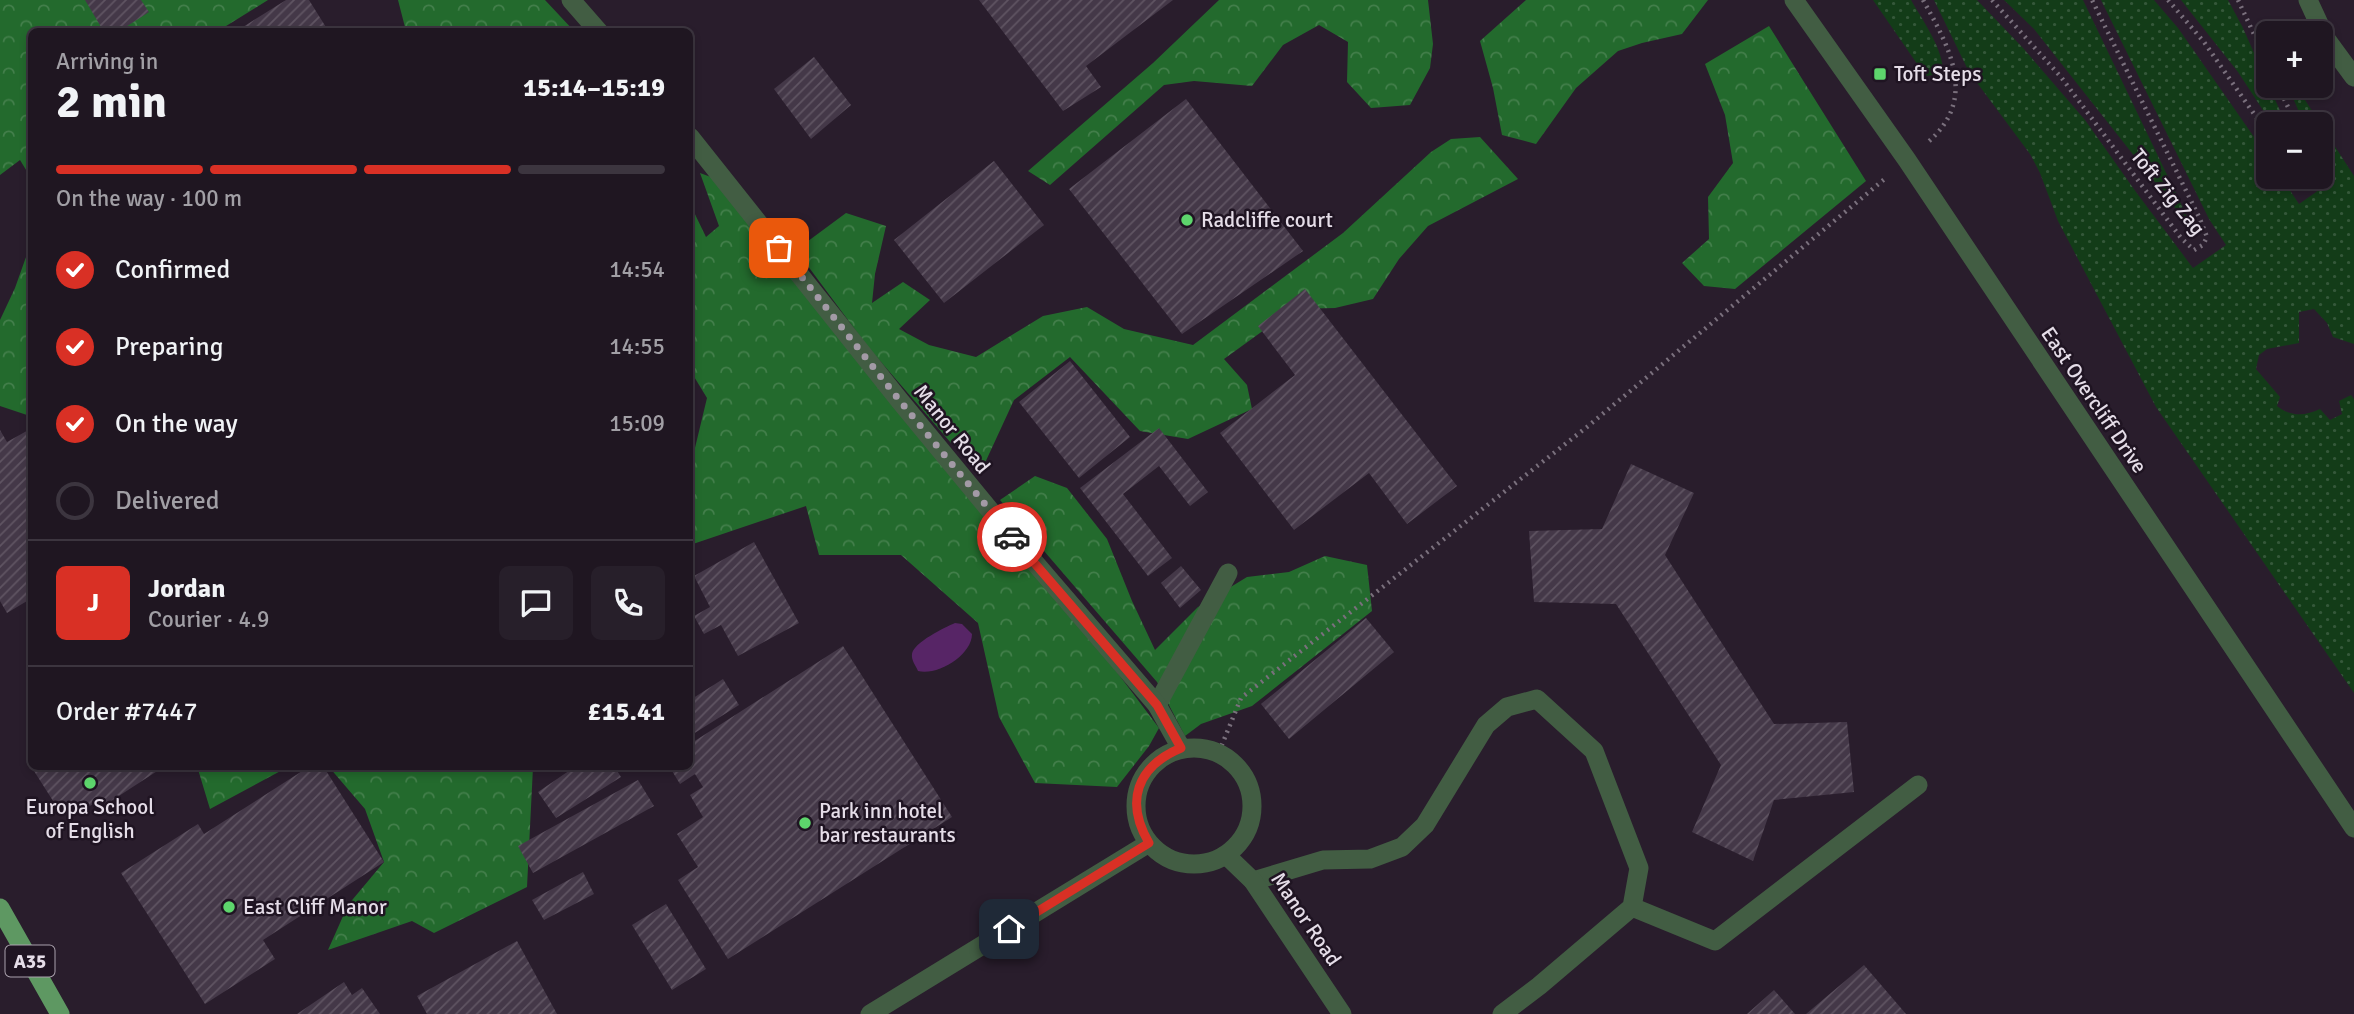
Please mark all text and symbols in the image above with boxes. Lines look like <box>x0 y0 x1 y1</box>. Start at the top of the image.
map controls <box>2256 21 2333 189</box>
button: + <box>2256 21 2333 98</box>
text: Arriving in <box>56 47 158 76</box>
place label: Toft Steps <box>1894 61 1981 87</box>
marker: Toft Steps <box>1872 66 1888 82</box>
text: 15:14–15:19 <box>523 72 665 104</box>
text: 2 min <box>56 74 167 130</box>
button: − <box>2256 112 2333 189</box>
street label: Toft Zig Zag <box>2125 143 2211 241</box>
text: On the way · 100 m <box>56 184 242 213</box>
place label: Radcliffe court <box>1201 207 1333 233</box>
marker: Radcliffe court <box>1179 212 1195 228</box>
pin <box>749 218 809 278</box>
icon: bag <box>760 229 798 267</box>
icon: check <box>56 251 94 289</box>
text: Confirmed <box>115 254 230 286</box>
text: 14:54 <box>609 255 665 284</box>
street label: East Overcliff Drive <box>2035 322 2153 478</box>
icon: check <box>56 328 94 366</box>
text: Preparing <box>115 331 223 363</box>
text: 14:55 <box>609 332 665 361</box>
street label: Manor Road <box>908 379 996 479</box>
icon: check <box>56 405 94 443</box>
text: On the way <box>115 408 238 440</box>
text: 15:09 <box>609 409 665 438</box>
text: Delivered <box>115 485 220 517</box>
courier <box>977 502 1047 572</box>
icon: car <box>993 518 1031 556</box>
button: chat <box>499 566 573 640</box>
button: phone <box>591 566 665 640</box>
text: Jordan <box>148 573 225 605</box>
text: J <box>87 587 99 619</box>
text: Courier · 4.9 <box>148 605 269 634</box>
text: Order #7447 <box>56 696 197 728</box>
text: £15.41 <box>587 696 665 728</box>
marker: Europa School of English <box>82 775 98 791</box>
place label: Europa School of English <box>26 794 154 844</box>
place label: Park inn hotel bar restaurants <box>819 798 956 848</box>
marker: Park inn hotel bar restaurants <box>797 815 813 831</box>
street label: Manor Road <box>1265 867 1347 971</box>
place label: East Cliff Manor <box>243 894 387 920</box>
marker: East Cliff Manor <box>221 899 237 915</box>
pin <box>979 899 1039 959</box>
icon: home <box>990 910 1028 948</box>
road number: A35 <box>5 945 54 976</box>

